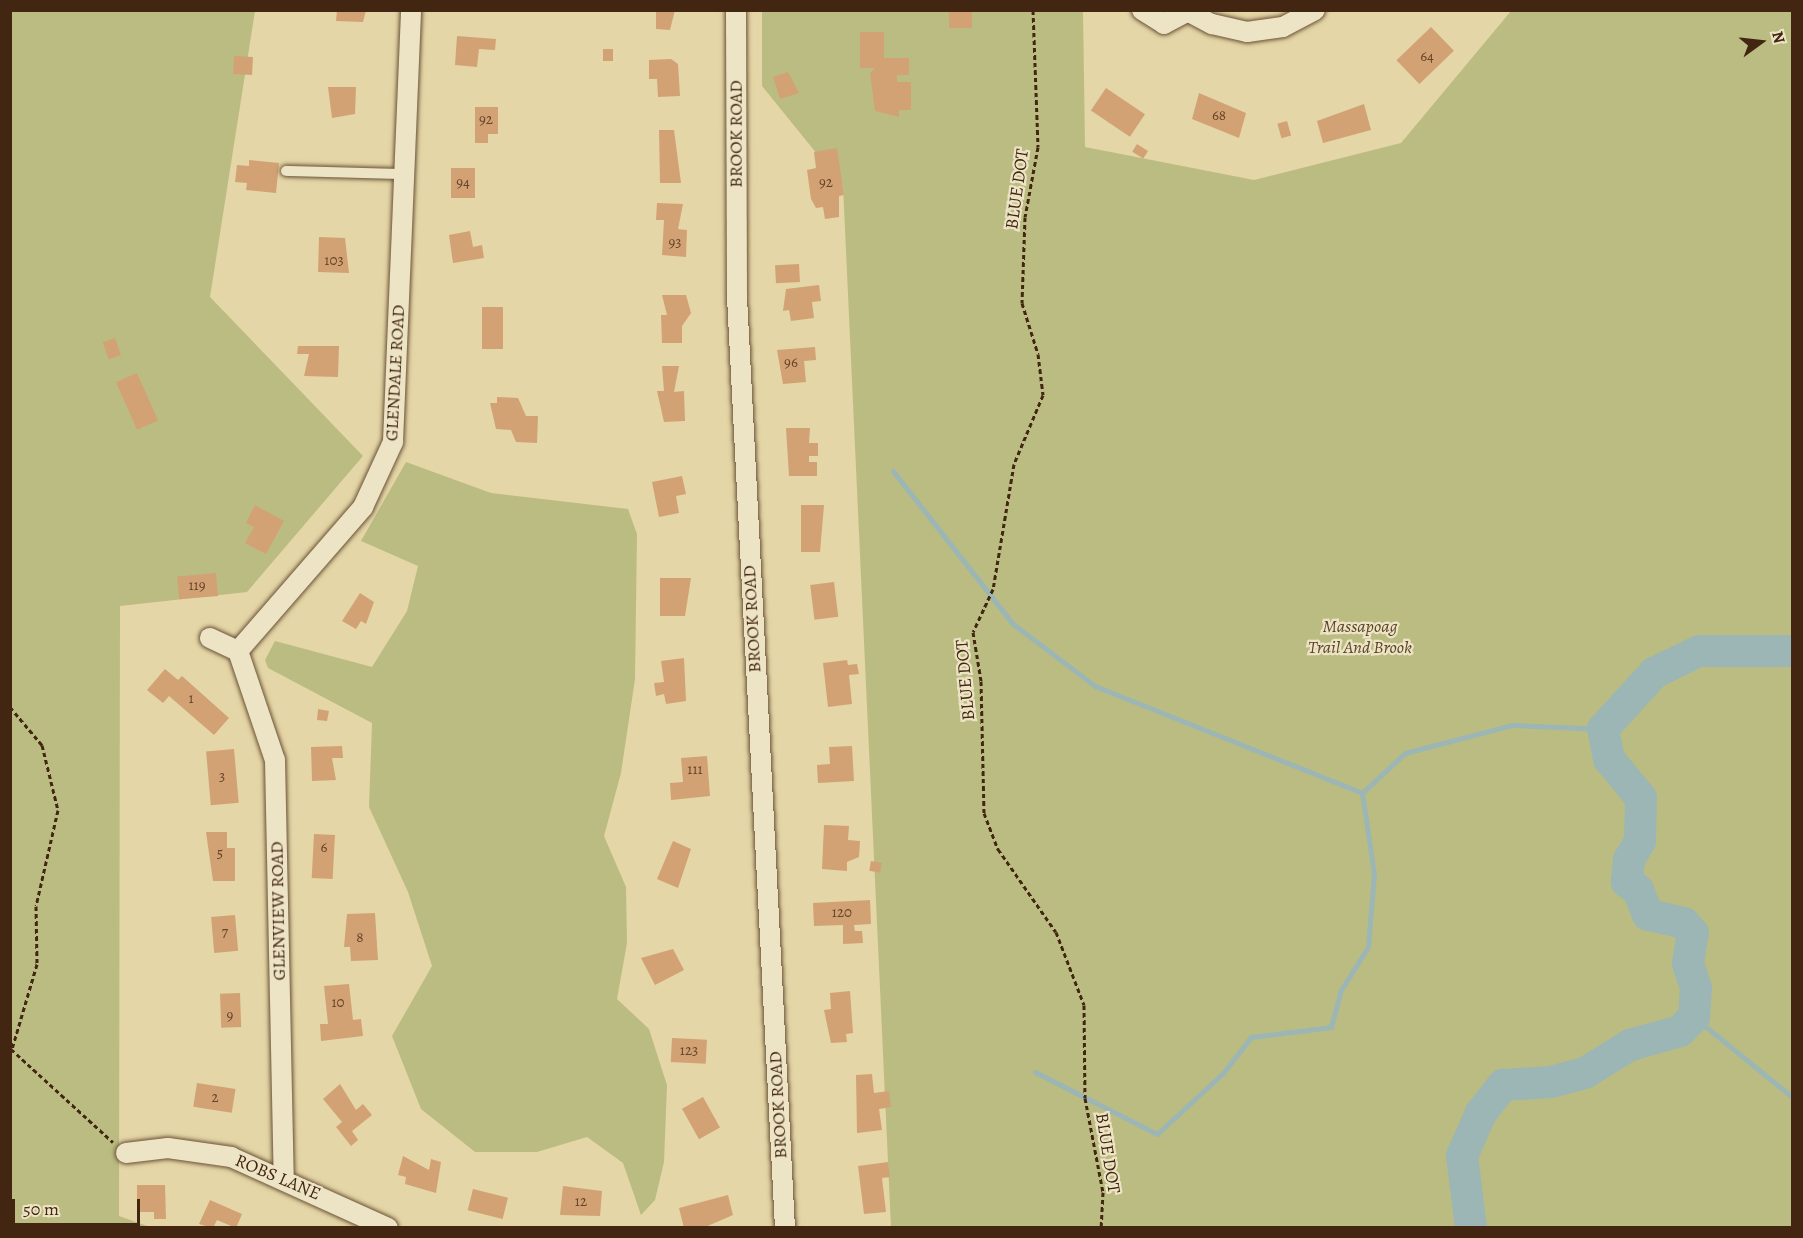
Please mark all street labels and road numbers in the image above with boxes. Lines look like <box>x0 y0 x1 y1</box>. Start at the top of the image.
street label: BROOK ROAD <box>725 80 747 188</box>
street label: BLUE DOT <box>1001 147 1033 231</box>
street label: GLENDALE ROAD <box>381 304 409 442</box>
street label: BROOK ROAD <box>738 565 766 673</box>
street label: BLUE DOT <box>951 639 979 721</box>
street label: GLENVIEW ROAD <box>266 841 290 981</box>
street label: BROOK ROAD <box>764 1051 792 1159</box>
street label: BLUE DOT <box>1091 1111 1125 1195</box>
street label: ROBS LANE <box>232 1149 324 1205</box>

